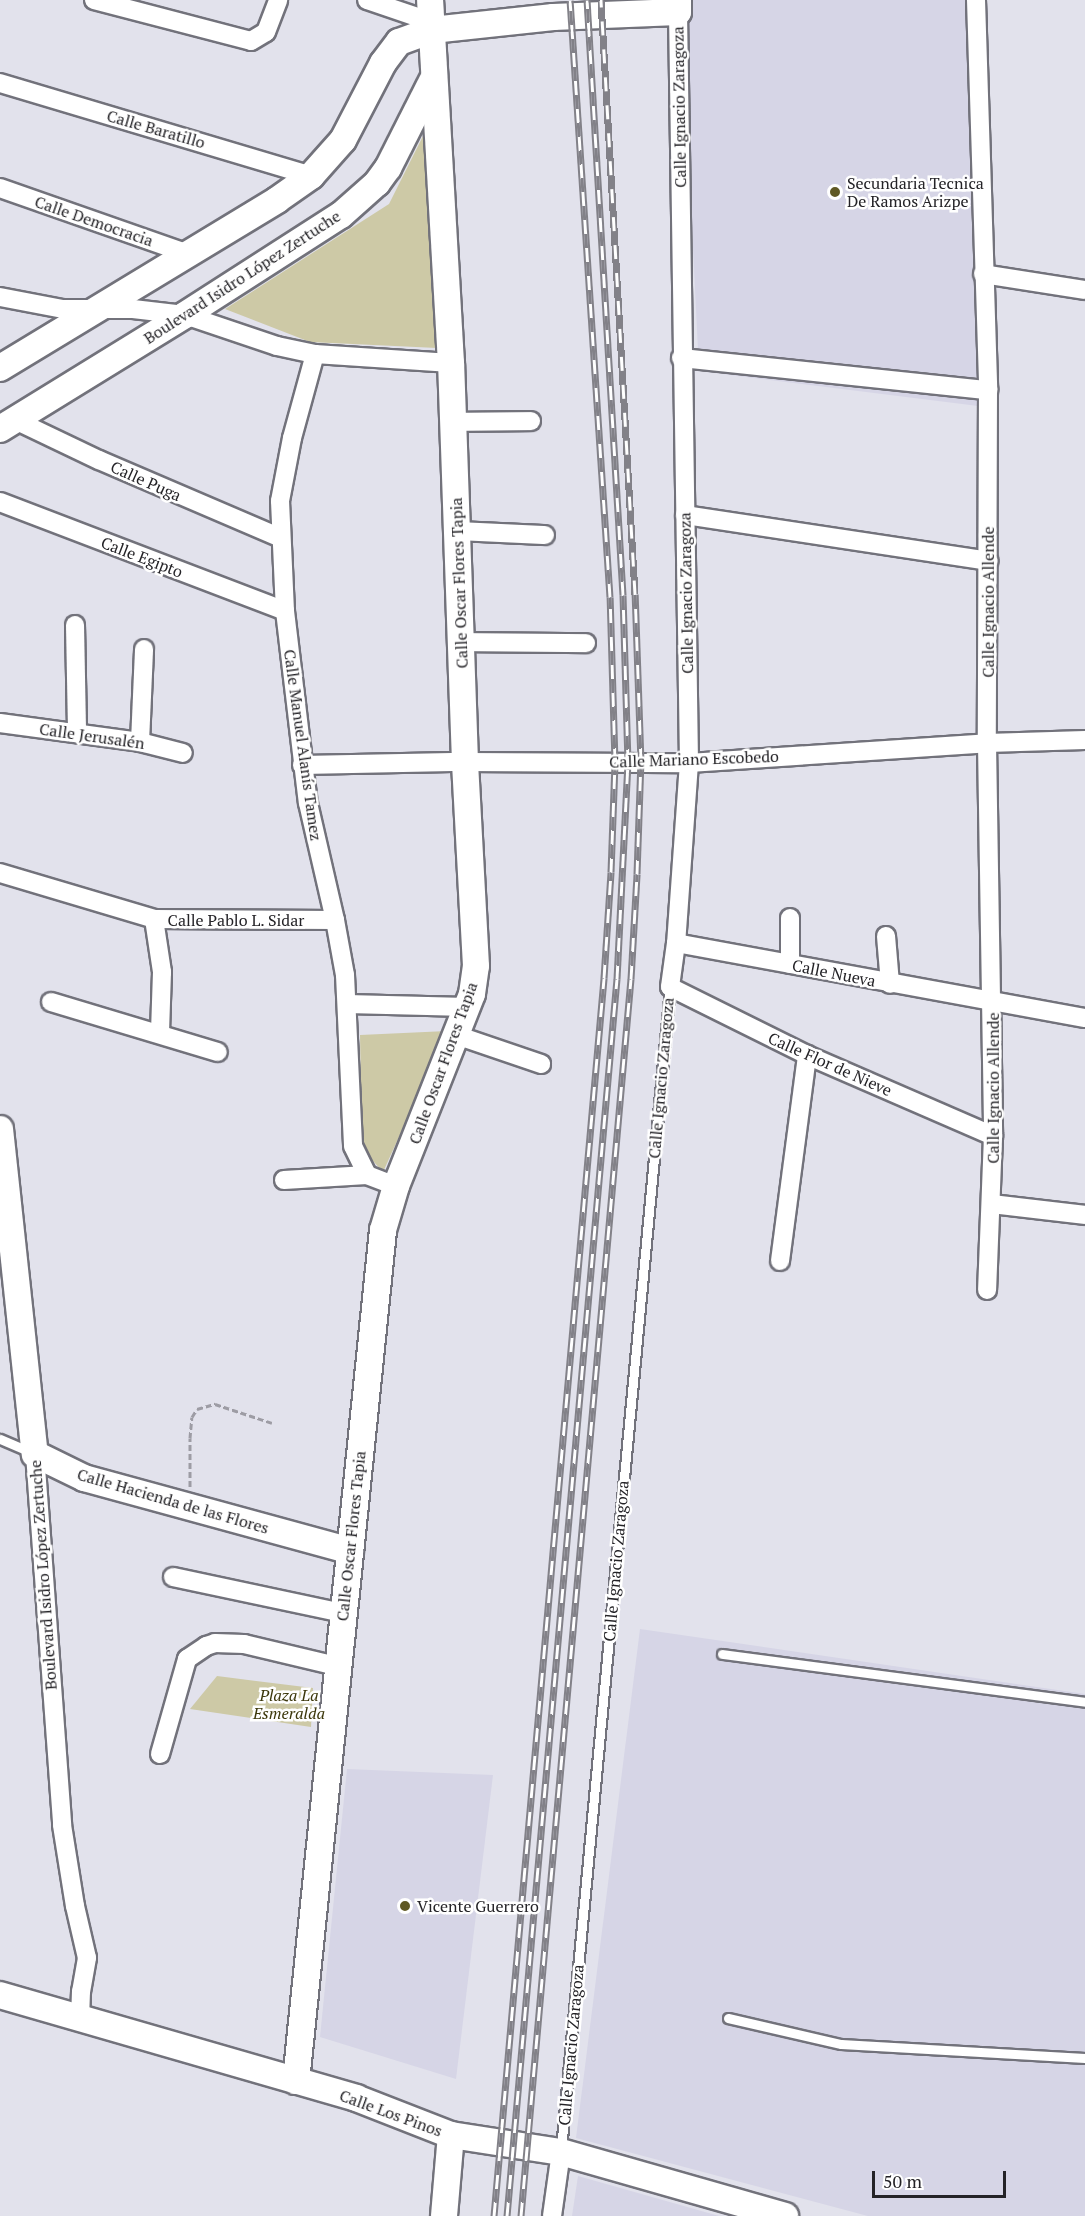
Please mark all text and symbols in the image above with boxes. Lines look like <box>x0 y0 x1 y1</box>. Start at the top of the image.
street label: Calle Ignacio Zaragoza <box>668 26 690 188</box>
street label: Calle Baratillo <box>105 106 207 152</box>
place label: Secundaria Tecnica De Ramos Arizpe <box>847 173 984 211</box>
marker: Secundaria Tecnica De Ramos Arizpe <box>828 185 842 199</box>
street label: Calle Democracia <box>32 192 156 250</box>
street label: Boulevard Isidro López Zertuche <box>140 206 344 348</box>
street label: Calle Puga <box>108 457 184 505</box>
street label: Calle Oscar Flores Tapia <box>446 497 472 669</box>
street label: Calle Ignacio Zaragoza <box>675 512 697 674</box>
street label: Calle Ignacio Allende <box>978 526 998 678</box>
street label: Calle Egipto <box>98 533 186 581</box>
street label: Calle Manuel Alanís Tamez <box>280 648 326 842</box>
street label: Calle Jerusalén <box>38 719 146 753</box>
street label: Calle Mariano Escobedo <box>609 746 779 772</box>
street label: Calle Pablo L. Sidar <box>167 910 305 930</box>
street label: Calle Nueva <box>791 955 877 991</box>
street label: Calle Oscar Flores Tapia <box>405 979 481 1147</box>
street label: Calle Ignacio Zaragoza <box>644 997 678 1159</box>
street label: Calle Ignacio Allende <box>983 1012 1003 1164</box>
street label: Calle Flor de Nieve <box>765 1028 895 1100</box>
street label: Calle Oscar Flores Tapia <box>333 1450 369 1622</box>
street label: Boulevard Isidro López Zertuche <box>25 1459 61 1691</box>
street label: Calle Hacienda de las Flores <box>75 1464 271 1538</box>
street label: Calle Ignacio Zaragoza <box>599 1480 633 1642</box>
park label: Plaza La Esmeralda <box>253 1685 325 1723</box>
place label: Vicente Guerrero <box>417 1896 539 1916</box>
marker: Vicente Guerrero <box>398 1899 412 1913</box>
street label: Calle Ignacio Zaragoza <box>554 1964 588 2126</box>
street label: Calle Los Pinos <box>337 2086 445 2140</box>
scale bar <box>875 2159 1008 2197</box>
text: 50 m <box>883 2169 922 2193</box>

